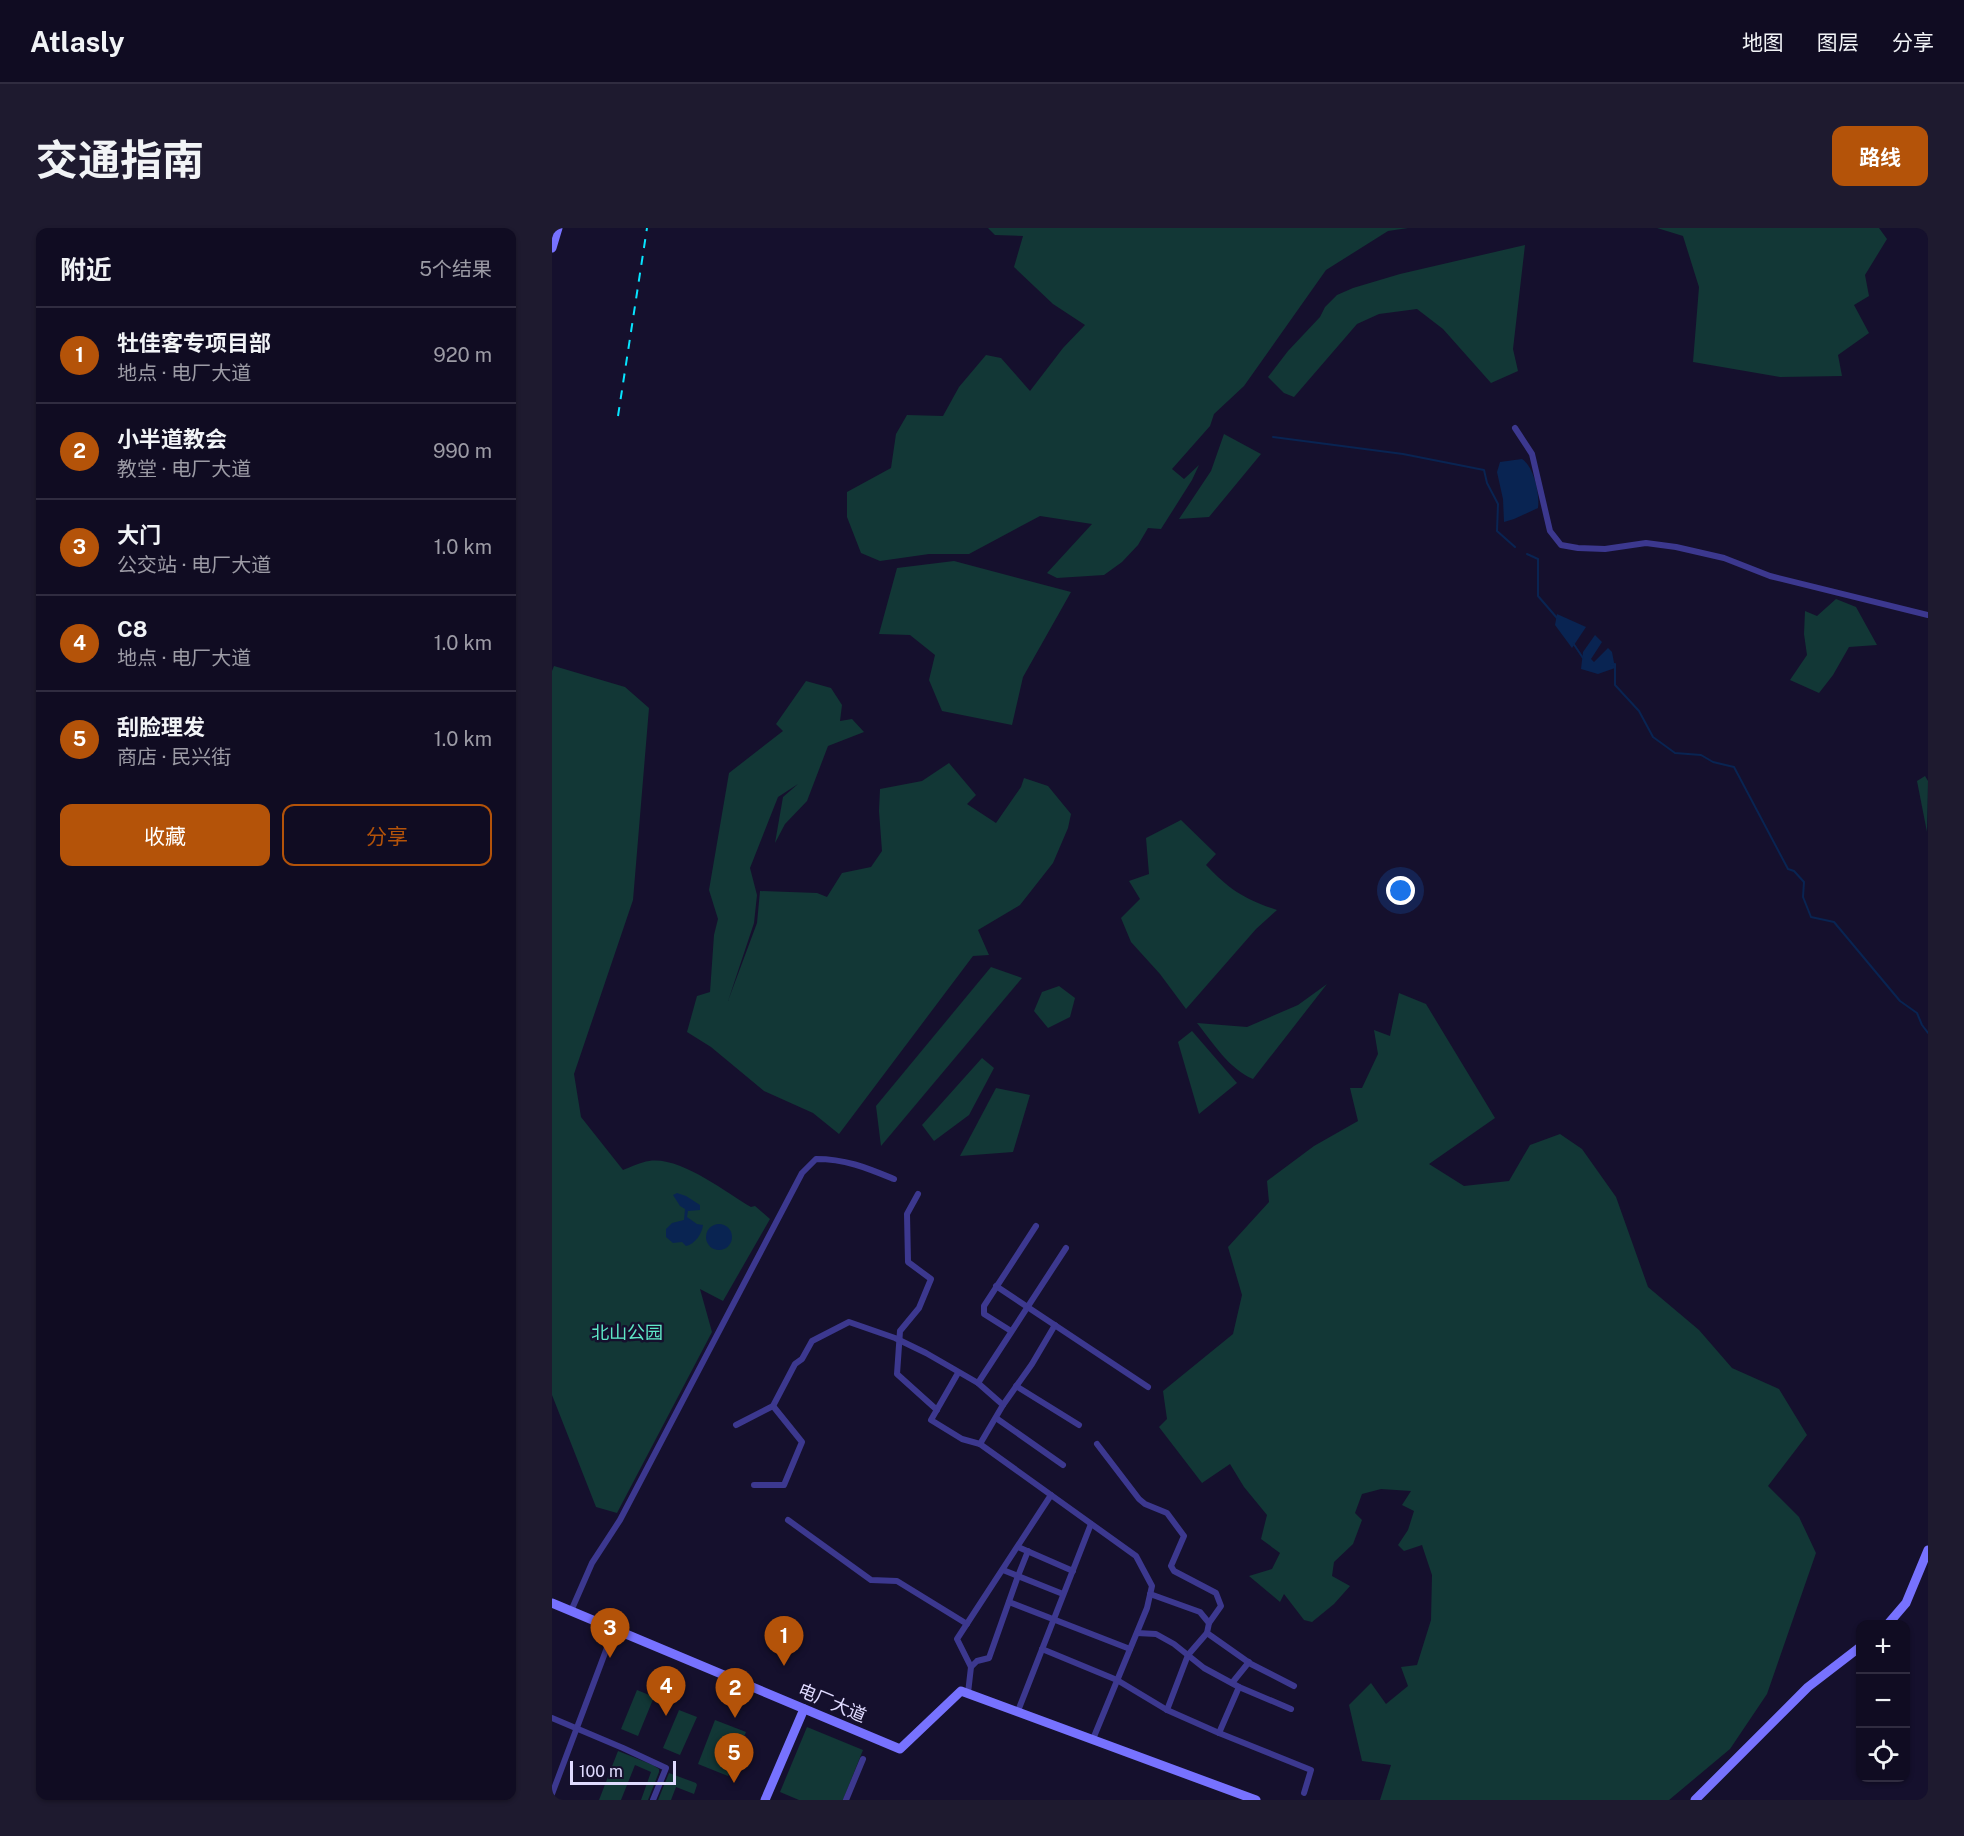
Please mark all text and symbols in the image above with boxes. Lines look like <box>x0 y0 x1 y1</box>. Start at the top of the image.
text: Atlasly <box>30 25 124 58</box>
text: 地图 <box>1742 30 1784 55</box>
text: 图层 <box>1817 30 1859 55</box>
text: 分享 <box>1892 30 1934 55</box>
button: 路线 <box>1832 126 1928 186</box>
text: 交通指南 <box>36 135 204 184</box>
text: 附近 <box>60 254 112 285</box>
text: 5个结果 <box>419 257 492 281</box>
text: 牡佳客专项目部 <box>117 330 271 356</box>
text: 1 <box>75 343 84 367</box>
text: 920 m <box>433 343 492 367</box>
text: 地点 · 电厂大道 <box>117 361 251 385</box>
text: 小半道教会 <box>117 426 227 452</box>
text: 2 <box>73 439 86 463</box>
text: 990 m <box>433 439 492 463</box>
text: 教堂 · 电厂大道 <box>117 457 251 481</box>
text: 大门 <box>117 522 161 548</box>
text: 3 <box>73 535 86 559</box>
text: 1.0 km <box>434 535 492 559</box>
text: 公交站 · 电厂大道 <box>117 553 271 577</box>
text: C8 <box>117 616 148 642</box>
text: 4 <box>73 631 86 655</box>
text: 1.0 km <box>434 631 492 655</box>
text: 地点 · 电厂大道 <box>117 646 251 670</box>
text: 刮脸理发 <box>117 714 205 740</box>
text: 5 <box>73 727 86 751</box>
text: 1.0 km <box>434 727 492 751</box>
text: 商店 · 民兴街 <box>117 745 231 769</box>
button: 收藏 <box>60 804 270 866</box>
button: 分享 <box>282 804 492 866</box>
your location <box>1386 876 1415 905</box>
park label: 北山公园 <box>591 1322 663 1343</box>
pin: 3 <box>590 1608 630 1658</box>
pin: 1 <box>764 1616 804 1666</box>
map controls <box>1856 1620 1910 1782</box>
button: + <box>1856 1620 1910 1674</box>
pin: 4 <box>646 1666 686 1716</box>
pin: 2 <box>716 1668 754 1718</box>
button: − <box>1856 1674 1910 1728</box>
street label: 电厂大道 <box>795 1679 869 1726</box>
button: locate <box>1856 1728 1910 1782</box>
pin: 5 <box>714 1734 753 1783</box>
scale bar <box>570 1758 676 1786</box>
text: 100 m <box>579 1762 623 1781</box>

